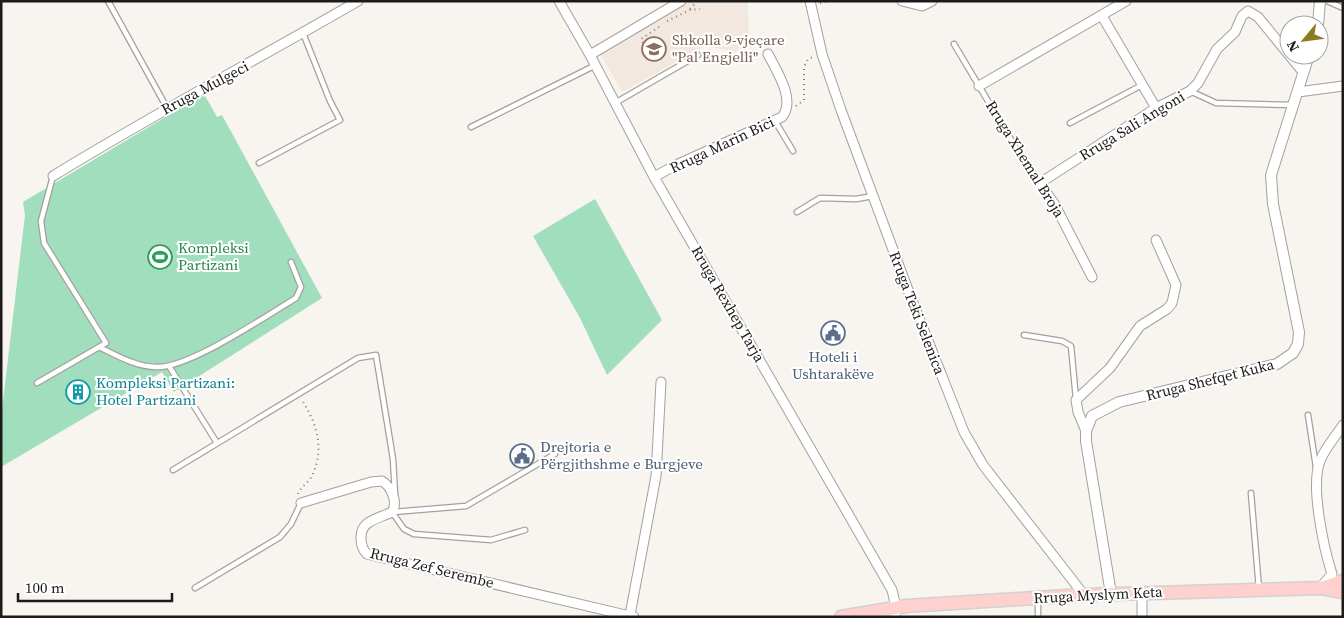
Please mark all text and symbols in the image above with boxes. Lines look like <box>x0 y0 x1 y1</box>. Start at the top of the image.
north arrow <box>1279 15 1329 65</box>
place label: Shkolla 9-vjeçare "Pal Engjelli" <box>672 29 785 67</box>
school or university icon: Shkolla 9-vjeçare "Pal Engjelli" <box>641 36 667 62</box>
text: N <box>1281 37 1304 56</box>
street label: Rruga Mulgeci <box>157 56 252 120</box>
street label: Rruga Sali Angoni <box>1075 86 1188 165</box>
street label: Rruga Xhemal Broja <box>981 96 1070 222</box>
street label: Rruga Marin Bici <box>666 111 778 178</box>
place label: Kompleksi Partizani <box>178 237 249 275</box>
street label: Rruga Rexhep Tarja <box>687 242 770 366</box>
sports icon: Kompleksi Partizani <box>147 244 173 270</box>
street label: Rruga Teki Selenica <box>884 248 951 378</box>
public building icon: Hoteli i Ushtarakëve <box>820 320 846 346</box>
place label: Hoteli i Ushtarakëve <box>792 346 874 384</box>
street label: Rruga Shefqet Kuka <box>1144 353 1276 406</box>
place label: Kompleksi Partizani: Hotel Partizani <box>96 372 235 410</box>
building icon: Kompleksi Partizani: Hotel Partizani <box>65 379 91 405</box>
place label: Drejtoria e Përgjithshme e Burgjeve <box>540 436 703 474</box>
public building icon: Drejtoria e Përgjithshme e Burgjeve <box>509 443 535 469</box>
street label: Rruga Zef Serembe <box>368 542 497 593</box>
scale bar <box>18 570 171 602</box>
text: 100 m <box>25 577 65 598</box>
street label: Rruga Myslym Keta <box>1033 581 1163 608</box>

